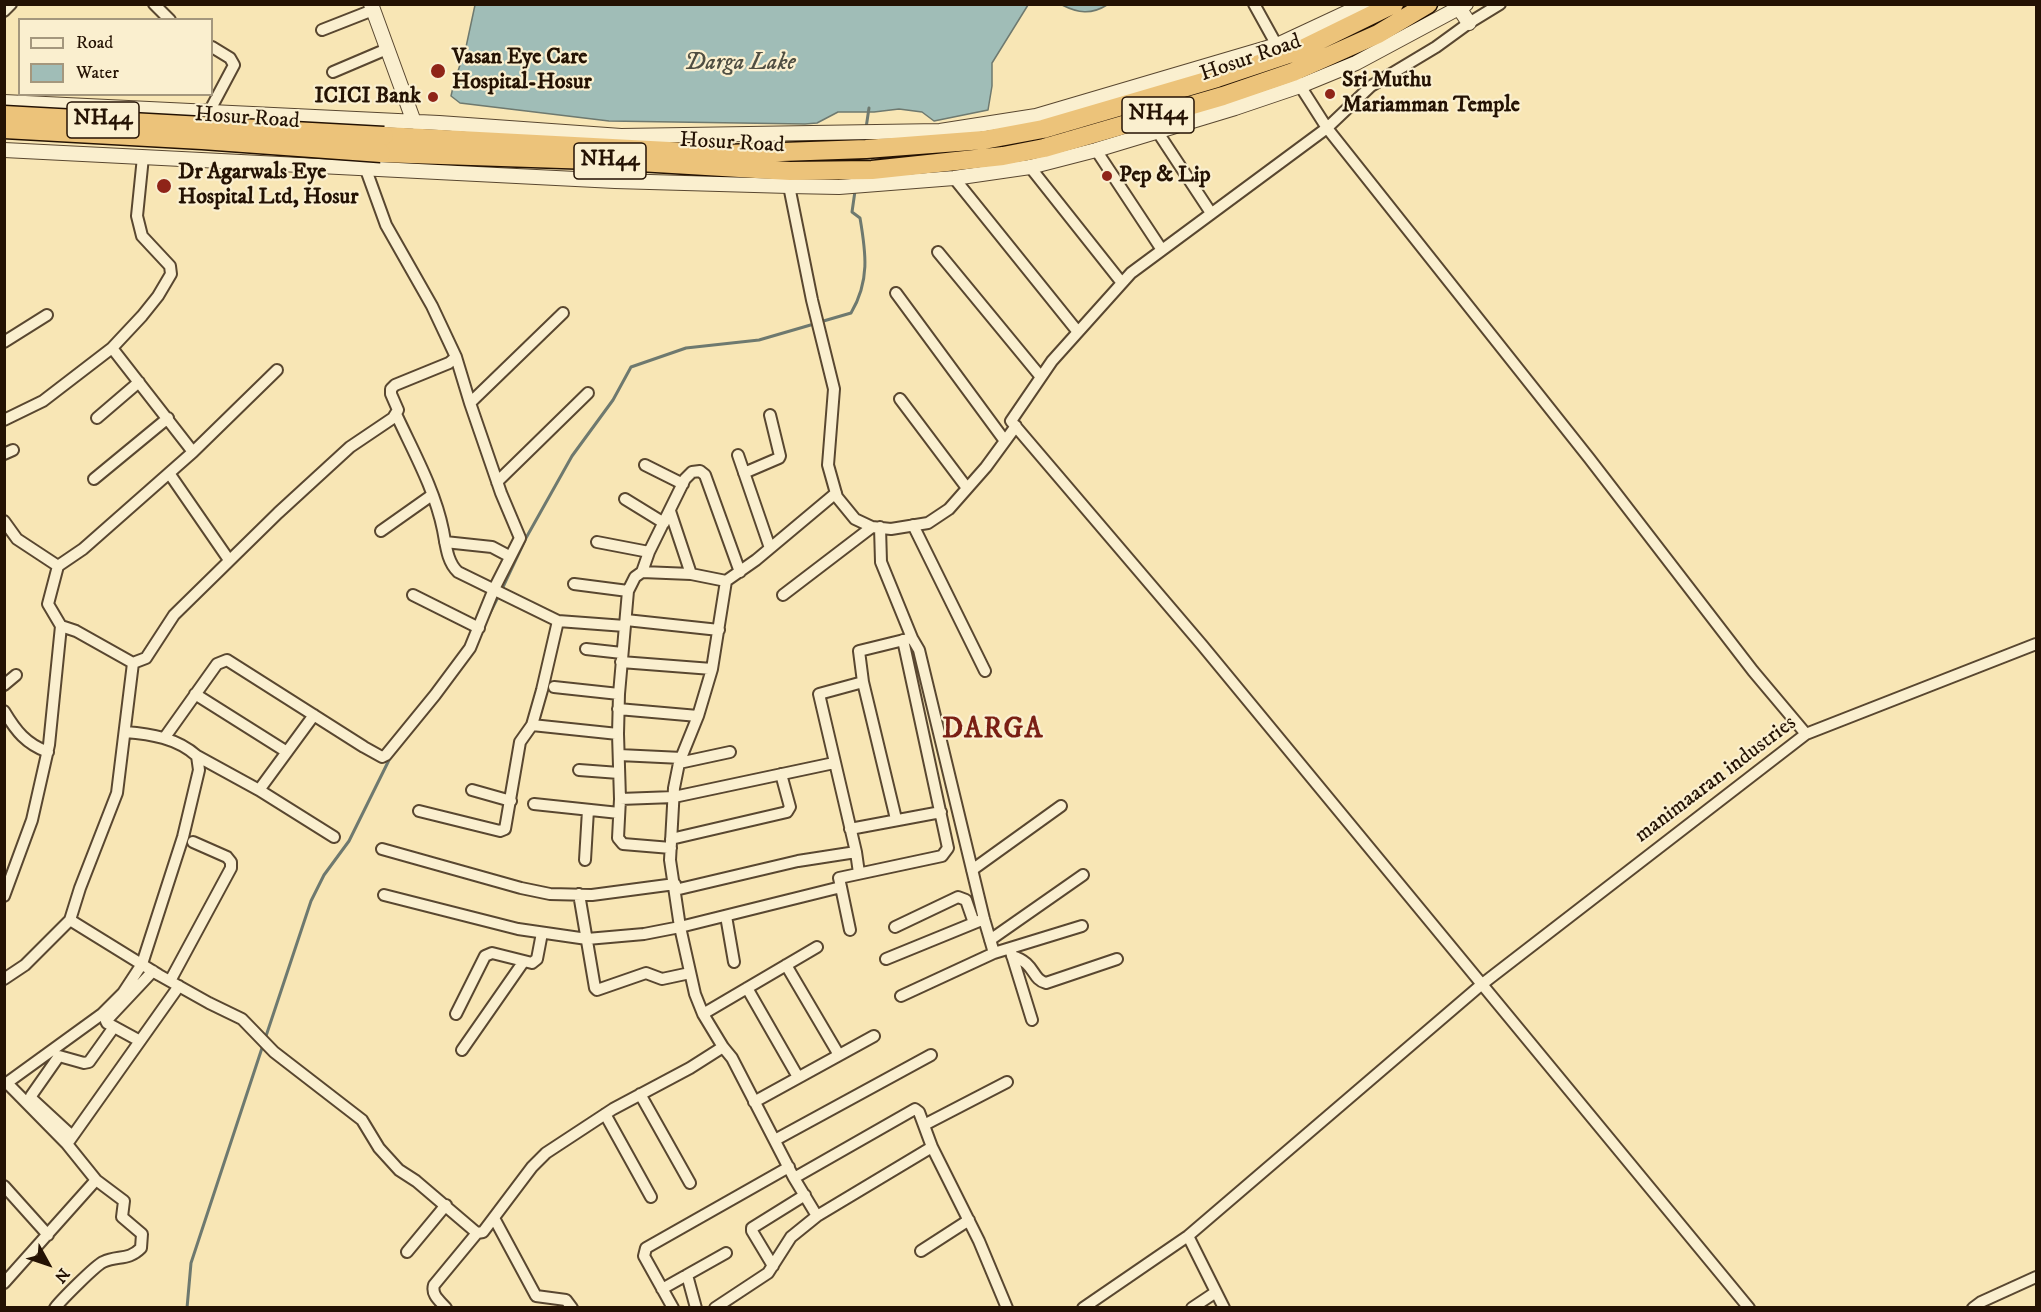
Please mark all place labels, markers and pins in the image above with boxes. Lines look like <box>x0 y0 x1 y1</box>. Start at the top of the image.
place label: Vasan Eye Care Hospital-Hosur <box>452 45 592 96</box>
marker: Vasan Eye Care Hospital-Hosur <box>429 62 447 80</box>
place label: Sri Muthu Mariamman Temple <box>1342 68 1520 119</box>
place label: ICICI Bank <box>315 84 421 110</box>
marker: Sri Muthu Mariamman Temple <box>1323 87 1337 101</box>
marker: ICICI Bank <box>426 90 440 104</box>
place label: Dr Agarwals Eye Hospital Ltd, Hosur <box>178 160 358 212</box>
place label: Pep & Lip <box>1119 163 1211 189</box>
marker: Pep & Lip <box>1100 169 1114 183</box>
marker: Dr Agarwals Eye Hospital Ltd, Hosur <box>155 177 173 195</box>

